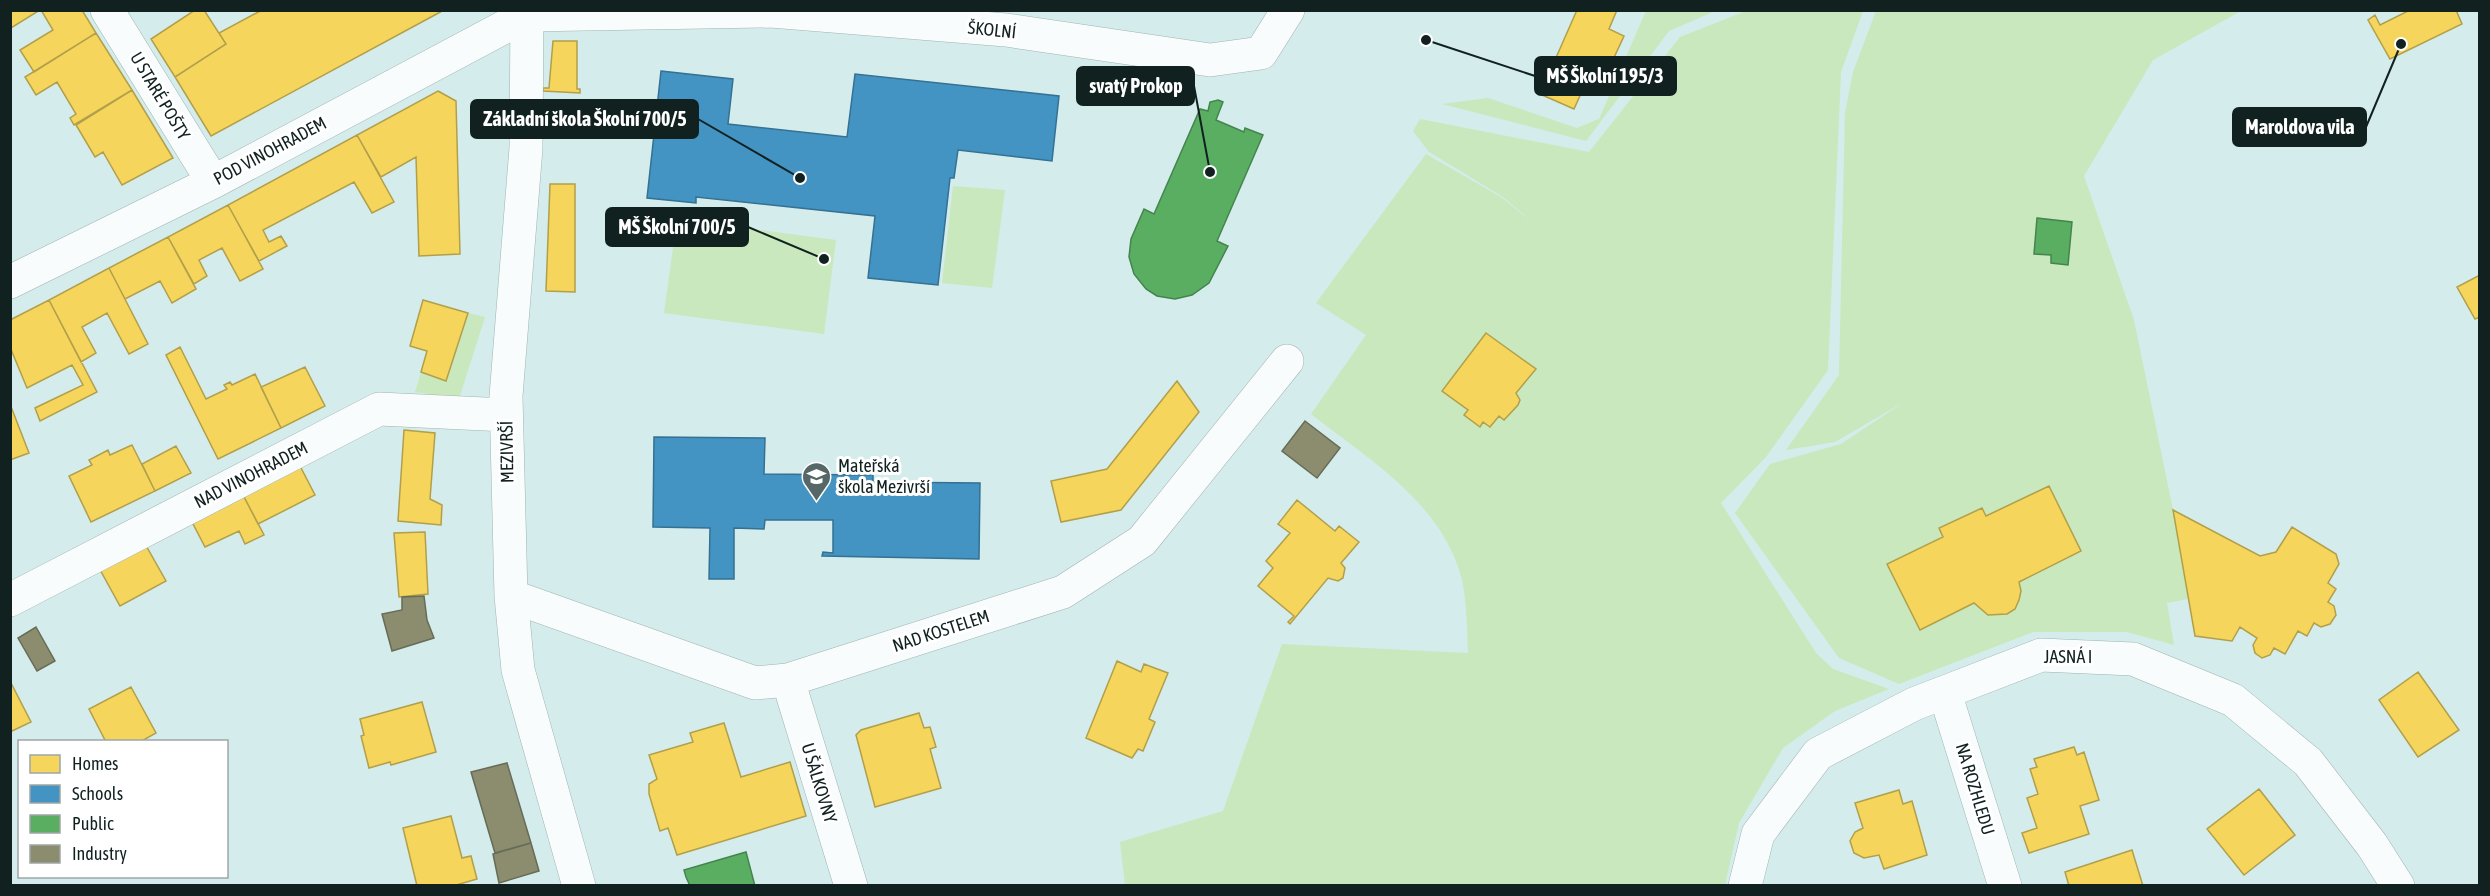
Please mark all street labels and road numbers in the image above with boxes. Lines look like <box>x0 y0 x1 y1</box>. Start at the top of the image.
street label: ŠKOLNÍ <box>967 17 1017 42</box>
street label: U STARÉ POŠTY <box>126 48 195 143</box>
street label: POD VINOHRADEM <box>210 112 330 189</box>
street label: MEZIVRŠÍ <box>495 421 518 483</box>
street label: NAD VINOHRADEM <box>190 437 311 512</box>
street label: NAD KOSTELEM <box>890 605 992 656</box>
street label: JASNÁ I <box>2044 646 2092 667</box>
street label: U ŠÁLKOVNY <box>797 740 842 825</box>
street label: NA ROZHLEDU <box>1952 740 1999 837</box>

